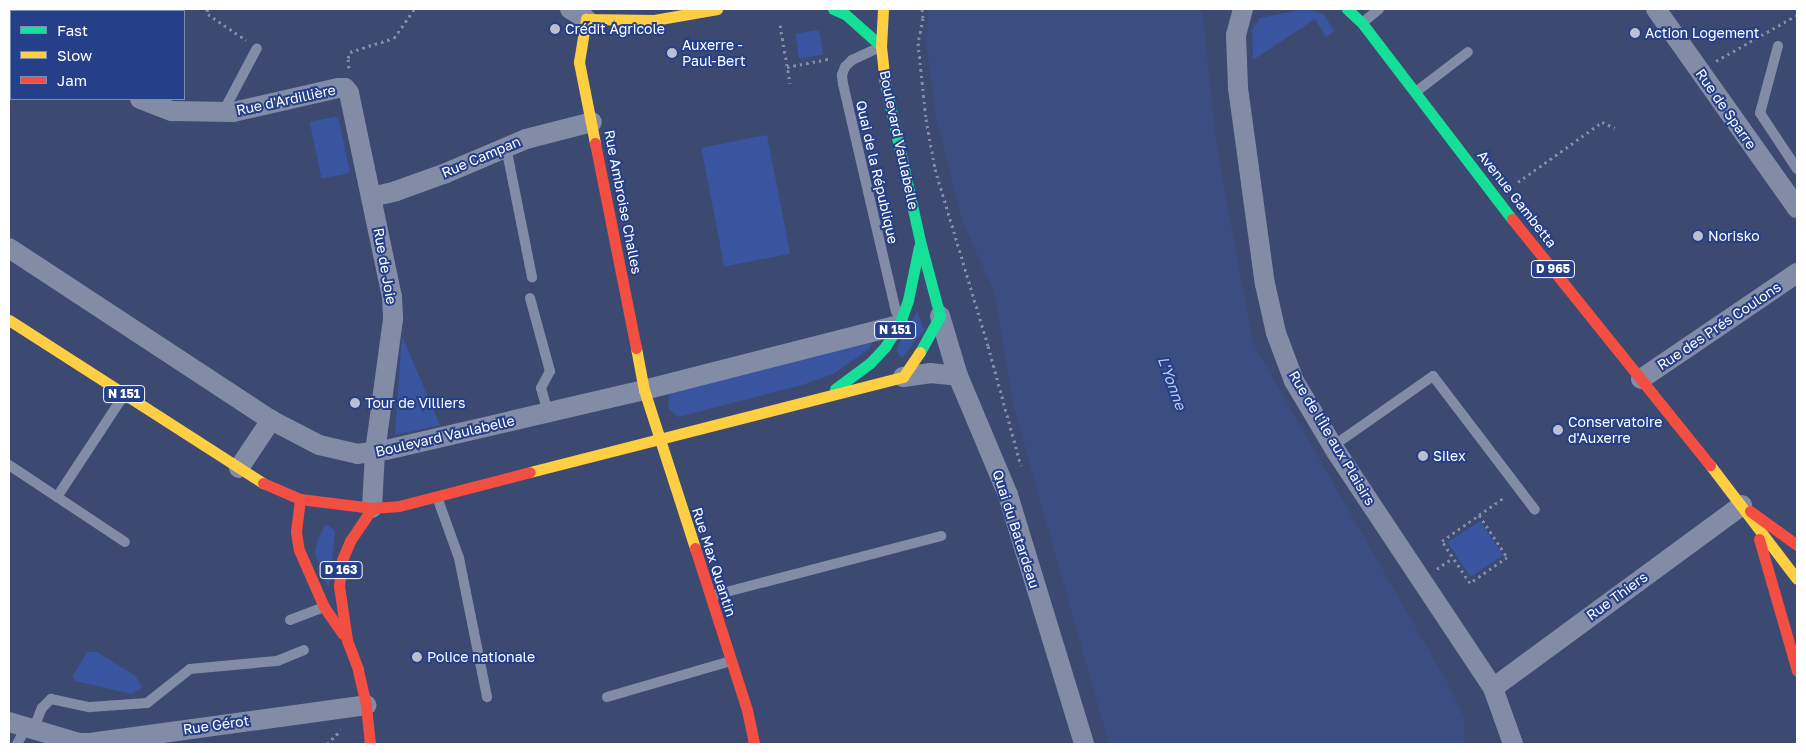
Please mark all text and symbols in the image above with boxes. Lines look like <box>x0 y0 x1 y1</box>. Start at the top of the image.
legend <box>10 10 185 100</box>
text: Fast <box>57 21 88 39</box>
place label: Crédit Agricole <box>565 21 665 37</box>
marker: Crédit Agricole <box>549 23 561 35</box>
place label: Action Logement <box>1645 25 1759 41</box>
marker: Action Logement <box>1629 27 1641 39</box>
place label: Auxerre - Paul-Bert <box>682 37 745 70</box>
text: Slow <box>57 46 92 64</box>
marker: Auxerre - Paul-Bert <box>666 47 678 59</box>
street label: Rue de Sparre <box>1692 66 1760 152</box>
street label: Boulevard Vaulabelle <box>876 69 922 211</box>
text: Jam <box>57 71 87 89</box>
street label: Rue d'Ardillière <box>235 81 337 119</box>
street label: Quai de la République <box>852 99 902 245</box>
street label: Rue Ambroise Challes <box>601 128 645 276</box>
street label: Rue Campan <box>439 133 523 181</box>
street label: Avenue Gambetta <box>1474 147 1560 251</box>
street label: Rue de Joie <box>370 226 400 306</box>
place label: Norisko <box>1708 228 1760 244</box>
marker: Norisko <box>1692 230 1704 242</box>
road number: D 965 <box>1530 260 1576 278</box>
street label: Rue des Prés Coulons <box>1654 278 1784 374</box>
road number: N 151 <box>874 320 916 340</box>
water label: L'Yonne <box>1154 354 1190 412</box>
street label: Rue de l'Île aux Plaisirs <box>1285 368 1379 508</box>
road number: N 151 <box>103 384 145 404</box>
place label: Tour de Villiers <box>365 395 465 411</box>
marker: Tour de Villiers <box>349 397 361 409</box>
street label: Boulevard Vaulabelle <box>374 412 516 460</box>
place label: Conservatoire d'Auxerre <box>1568 414 1662 447</box>
marker: Conservatoire d'Auxerre <box>1552 424 1564 436</box>
place label: Silex <box>1433 448 1466 464</box>
marker: Silex <box>1417 450 1429 462</box>
street label: Quai du Batardeau <box>989 468 1043 590</box>
street label: Rue Max Quantin <box>688 505 740 619</box>
road number: D 163 <box>318 560 364 580</box>
street label: Rue Thiers <box>1583 568 1651 624</box>
place label: Police nationale <box>427 649 535 665</box>
marker: Police nationale <box>411 651 423 663</box>
street label: Rue Gérot <box>182 712 250 738</box>

